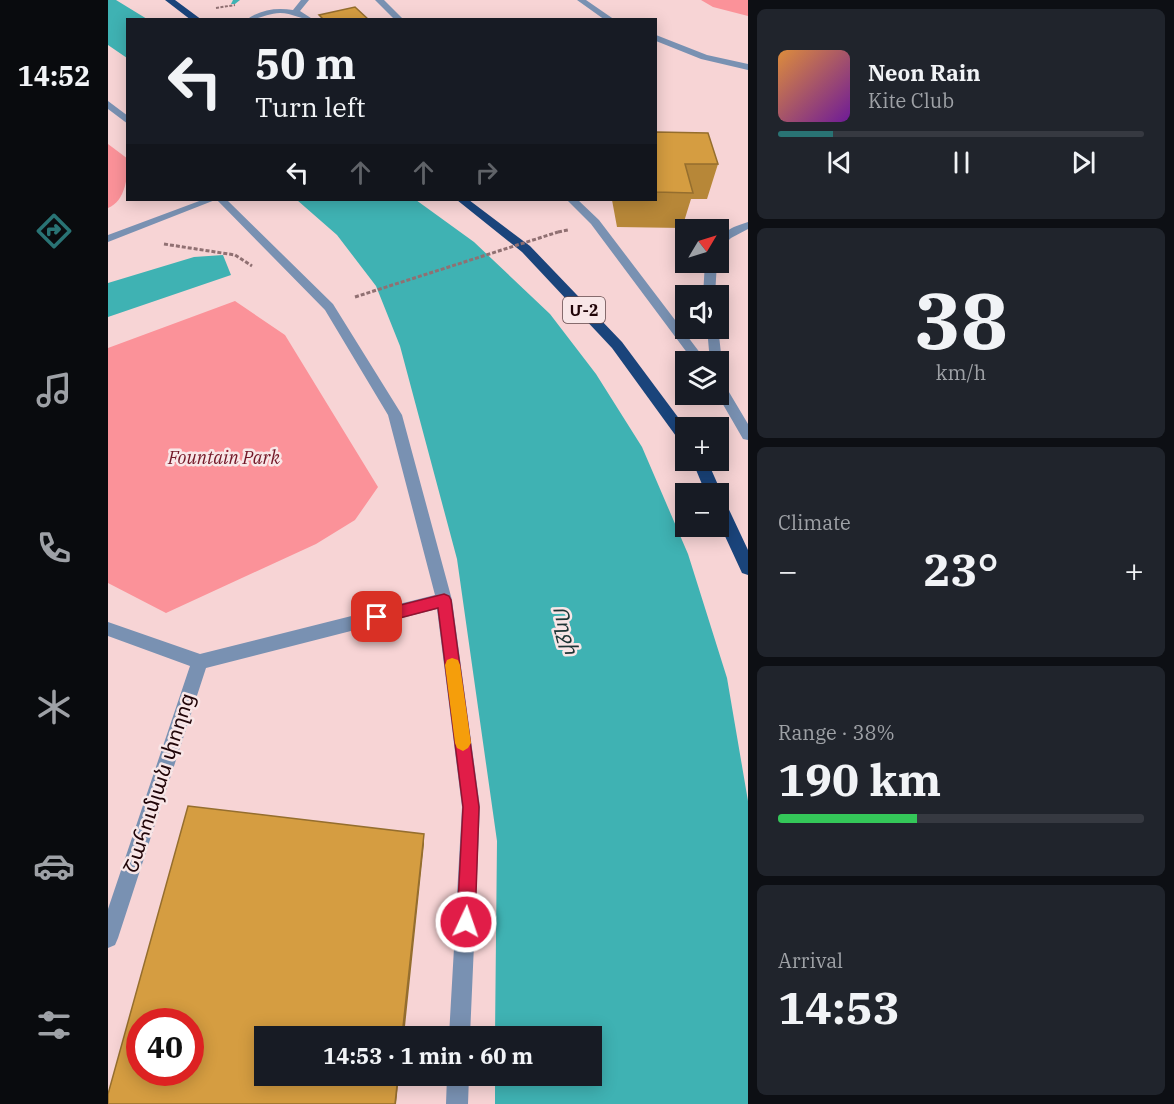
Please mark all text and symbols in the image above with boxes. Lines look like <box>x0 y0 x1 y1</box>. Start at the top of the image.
text: 50 m <box>255 36 356 91</box>
icon: left <box>156 42 234 120</box>
text: 14:52 <box>18 58 90 93</box>
text: Neon Rain <box>868 58 981 87</box>
text: Kite Club <box>868 87 954 114</box>
text: Turn left <box>255 89 366 124</box>
icon: previous <box>823 146 856 179</box>
icon: pause <box>945 146 978 179</box>
icon: next <box>1067 146 1100 179</box>
icon: left <box>281 156 314 189</box>
icon: ahead <box>344 156 377 189</box>
icon: ahead <box>407 156 440 189</box>
icon: right <box>470 156 503 189</box>
icon: directions <box>33 210 75 252</box>
north arrow <box>675 219 729 273</box>
map controls <box>675 219 729 537</box>
text: 38 <box>914 269 1008 370</box>
button: sound <box>675 285 729 339</box>
road number: Մ-2 <box>563 297 605 323</box>
button: layers <box>675 351 729 405</box>
text: km/h <box>936 359 986 386</box>
icon: music <box>33 369 75 411</box>
button: + <box>675 417 729 471</box>
park label: Fountain Park <box>167 446 280 469</box>
button: − <box>675 483 729 537</box>
text: Climate <box>778 509 851 536</box>
icon: phone <box>33 527 75 569</box>
text: 23° <box>923 540 999 598</box>
text: − <box>778 549 798 592</box>
text: + <box>1124 549 1144 592</box>
pin <box>351 591 402 642</box>
icon: arrive <box>360 600 393 633</box>
water label: Ողջի <box>547 603 586 658</box>
icon: climate <box>33 686 75 728</box>
street label: Շահումյան փողոց <box>116 689 200 876</box>
text: Range · 38% <box>778 719 895 746</box>
text: 190 km <box>778 750 941 808</box>
icon: car <box>33 845 75 887</box>
position arrow <box>434 890 498 954</box>
text: Arrival <box>778 947 843 974</box>
text: 14:53 <box>778 978 900 1036</box>
icon: filters <box>33 1004 75 1046</box>
speed limit sign: 40 <box>126 1008 204 1086</box>
text: 14:53 · 1 min · 60 m <box>323 1041 533 1070</box>

